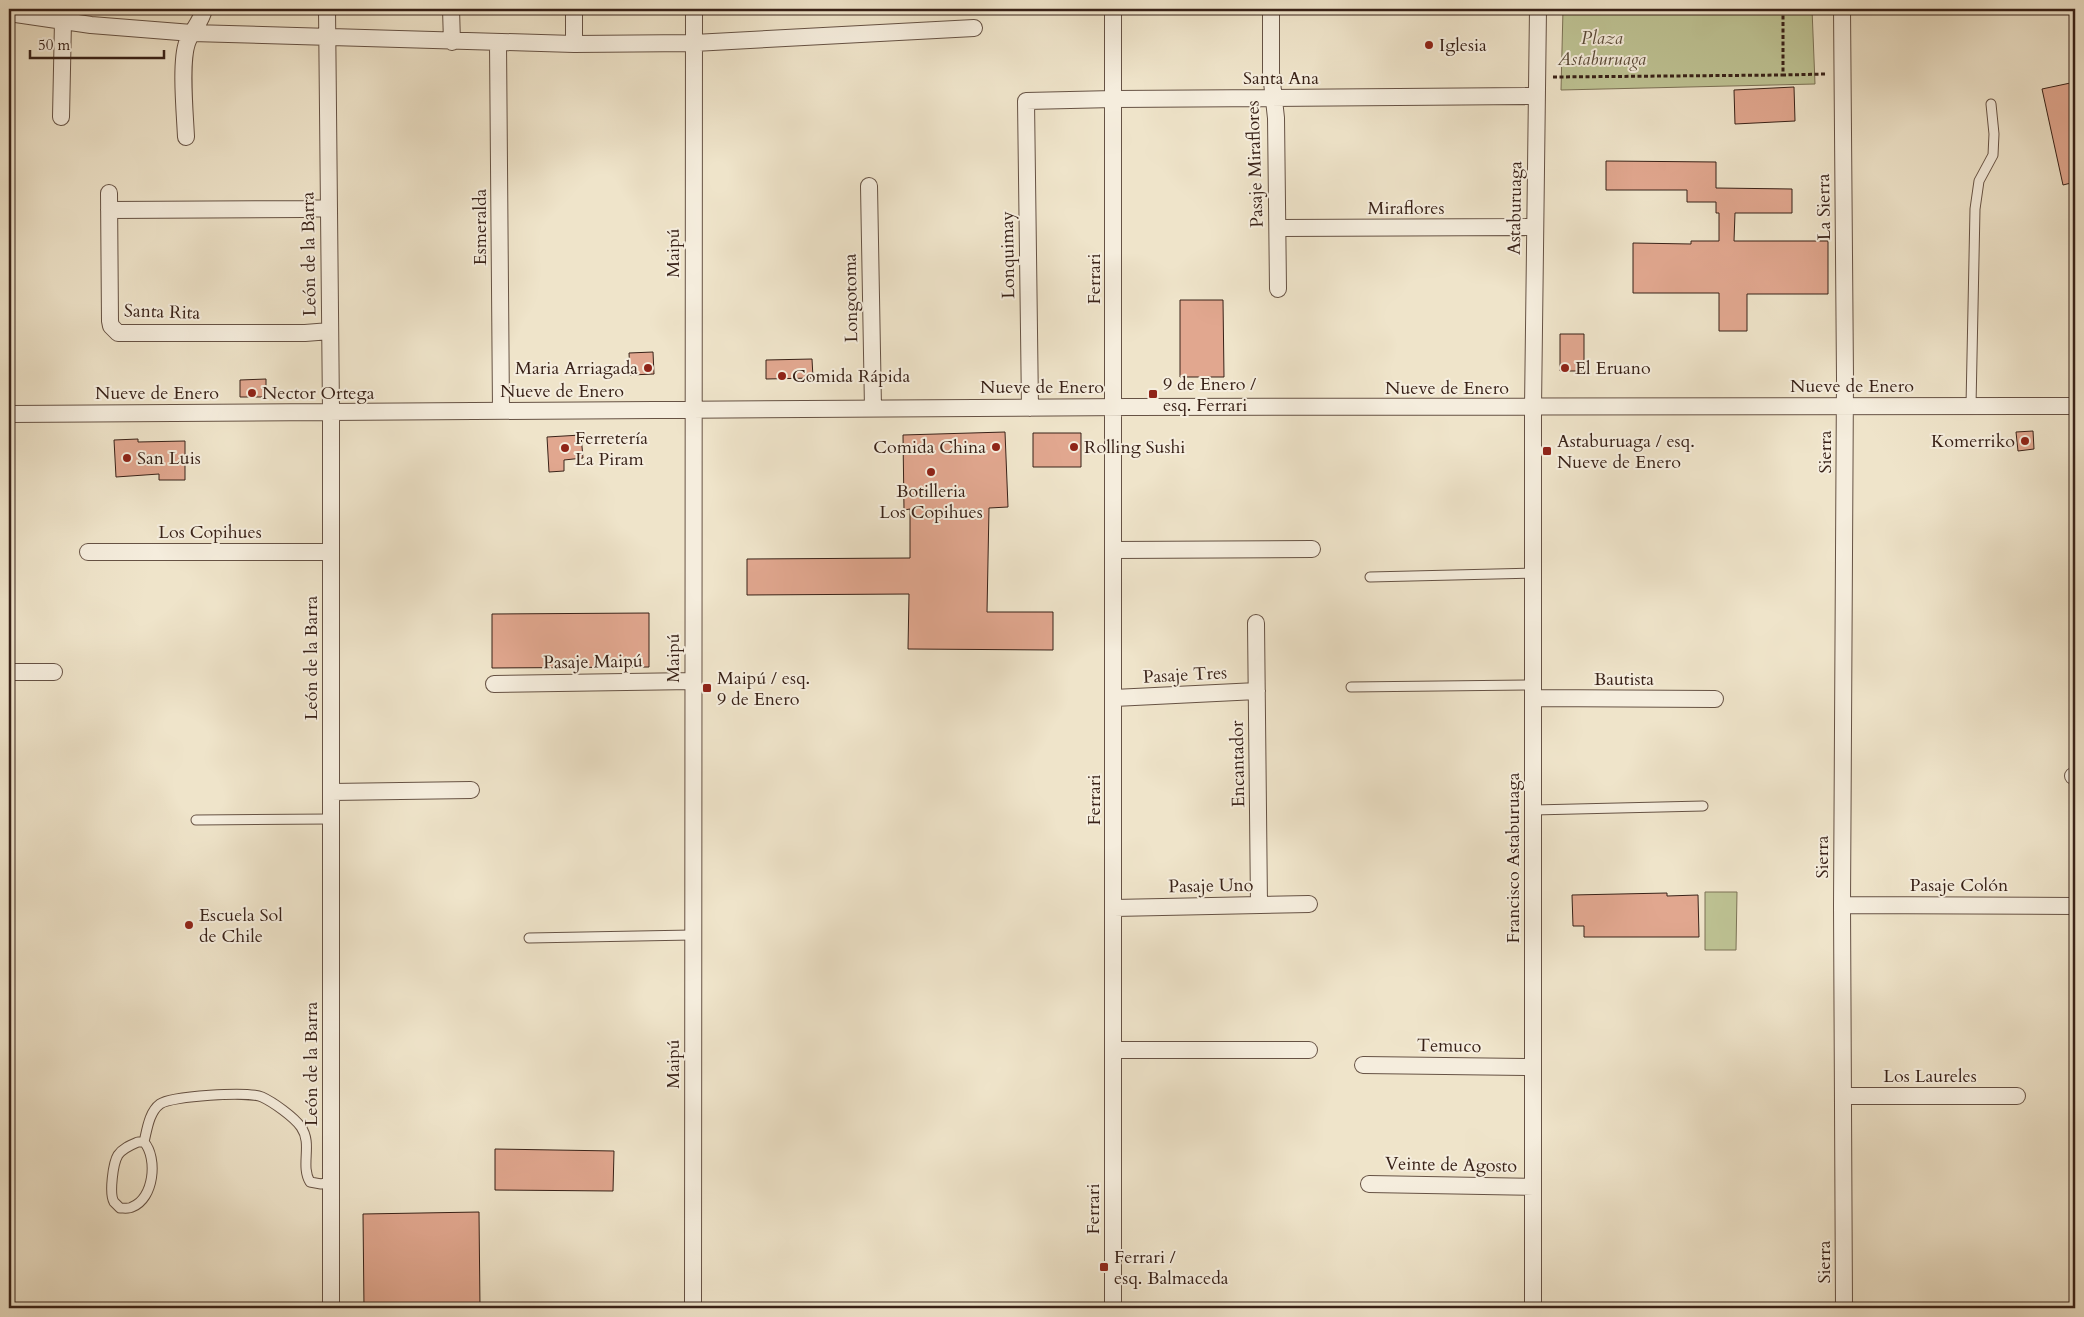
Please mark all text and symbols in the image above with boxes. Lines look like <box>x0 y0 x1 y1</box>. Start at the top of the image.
park label: Plaza Astaburuaga <box>1557 26 1646 72</box>
scale bar <box>30 28 164 60</box>
place label: Iglesia <box>1439 33 1487 58</box>
text: 50 m <box>38 35 70 55</box>
marker: Iglesia <box>1423 39 1435 51</box>
street label: Santa Ana <box>1243 66 1319 91</box>
street label: Pasaje Miraflores <box>1240 100 1270 228</box>
street label: Astaburuaga <box>1502 161 1528 255</box>
street label: La Sierra <box>1811 173 1837 241</box>
street label: Esmeralda <box>468 188 493 265</box>
street label: León de la Barra <box>295 191 323 316</box>
street label: Miraflores <box>1367 196 1445 221</box>
street label: Lonquimay <box>995 210 1021 299</box>
street label: Maipú <box>661 228 686 278</box>
street label: Longotoma <box>838 253 864 343</box>
street label: Ferrari <box>1082 254 1107 304</box>
street label: Santa Rita <box>123 298 201 326</box>
place label: Maria Arriagada <box>515 356 638 381</box>
place label: El Eruano <box>1575 356 1651 381</box>
marker: Maria Arriagada <box>642 362 654 374</box>
marker: El Eruano <box>1559 362 1571 374</box>
place label: Comida Rápida <box>792 364 910 389</box>
marker: Comida Rápida <box>776 370 788 382</box>
place label: 9 de Enero / esq. Ferrari <box>1163 372 1256 418</box>
street label: Nueve de Enero <box>1790 374 1914 399</box>
street label: Nueve de Enero <box>980 375 1104 400</box>
street label: Nueve de Enero <box>1385 376 1509 401</box>
street label: Nueve de Enero <box>500 379 624 404</box>
street label: Nueve de Enero <box>95 381 219 406</box>
place label: Nector Ortega <box>262 381 375 406</box>
marker: Nector Ortega <box>246 387 258 399</box>
marker: 9 de Enero / esq. Ferrari <box>1147 388 1159 400</box>
place label: Ferretería La Piram <box>575 426 648 472</box>
place label: Astaburuaga / esq. Nueve de Enero <box>1557 429 1695 475</box>
place label: Komerriko <box>1931 429 2015 454</box>
street label: Sierra <box>1813 430 1838 474</box>
place label: Comida China <box>873 435 986 460</box>
place label: Rolling Sushi <box>1084 435 1185 460</box>
marker: Komerriko <box>2019 435 2031 447</box>
marker: Comida China <box>990 441 1002 453</box>
marker: Rolling Sushi <box>1068 441 1080 453</box>
marker: Ferretería La Piram <box>559 442 571 454</box>
marker: Astaburuaga / esq. Nueve de Enero <box>1541 445 1553 457</box>
place label: San Luis <box>137 446 201 471</box>
marker: San Luis <box>121 452 133 464</box>
marker: Botilleria Los Copihues <box>925 466 937 478</box>
place label: Botilleria Los Copihues <box>879 479 983 525</box>
street label: Los Copihues <box>158 520 262 545</box>
street label: León de la Barra <box>299 596 324 720</box>
street label: Maipú <box>661 633 686 683</box>
street label: Pasaje Maipú <box>543 649 643 675</box>
street label: Pasaje Tres <box>1142 660 1228 690</box>
place label: Maipú / esq. 9 de Enero <box>717 666 810 712</box>
street label: Bautista <box>1594 667 1654 692</box>
marker: Maipú / esq. 9 de Enero <box>701 682 713 694</box>
street label: Encantador <box>1225 720 1251 808</box>
street label: Francisco Astaburuaga <box>1501 772 1526 943</box>
street label: Ferrari <box>1082 775 1107 825</box>
street label: Sierra <box>1810 835 1835 879</box>
street label: Pasaje Uno <box>1168 873 1254 899</box>
street label: Pasaje Colón <box>1910 873 2009 898</box>
place label: Escuela Sol de Chile <box>199 903 283 949</box>
marker: Escuela Sol de Chile <box>183 919 195 931</box>
street label: León de la Barra <box>299 1002 324 1126</box>
street label: Temuco <box>1417 1033 1482 1059</box>
street label: Maipú <box>661 1039 686 1089</box>
street label: Los Laureles <box>1883 1064 1977 1089</box>
street label: Veinte de Agosto <box>1385 1151 1517 1179</box>
street label: Ferrari <box>1081 1184 1106 1234</box>
street label: Sierra <box>1812 1240 1837 1284</box>
place label: Ferrari / esq. Balmaceda <box>1114 1245 1229 1291</box>
marker: Ferrari / esq. Balmaceda <box>1098 1261 1110 1273</box>

